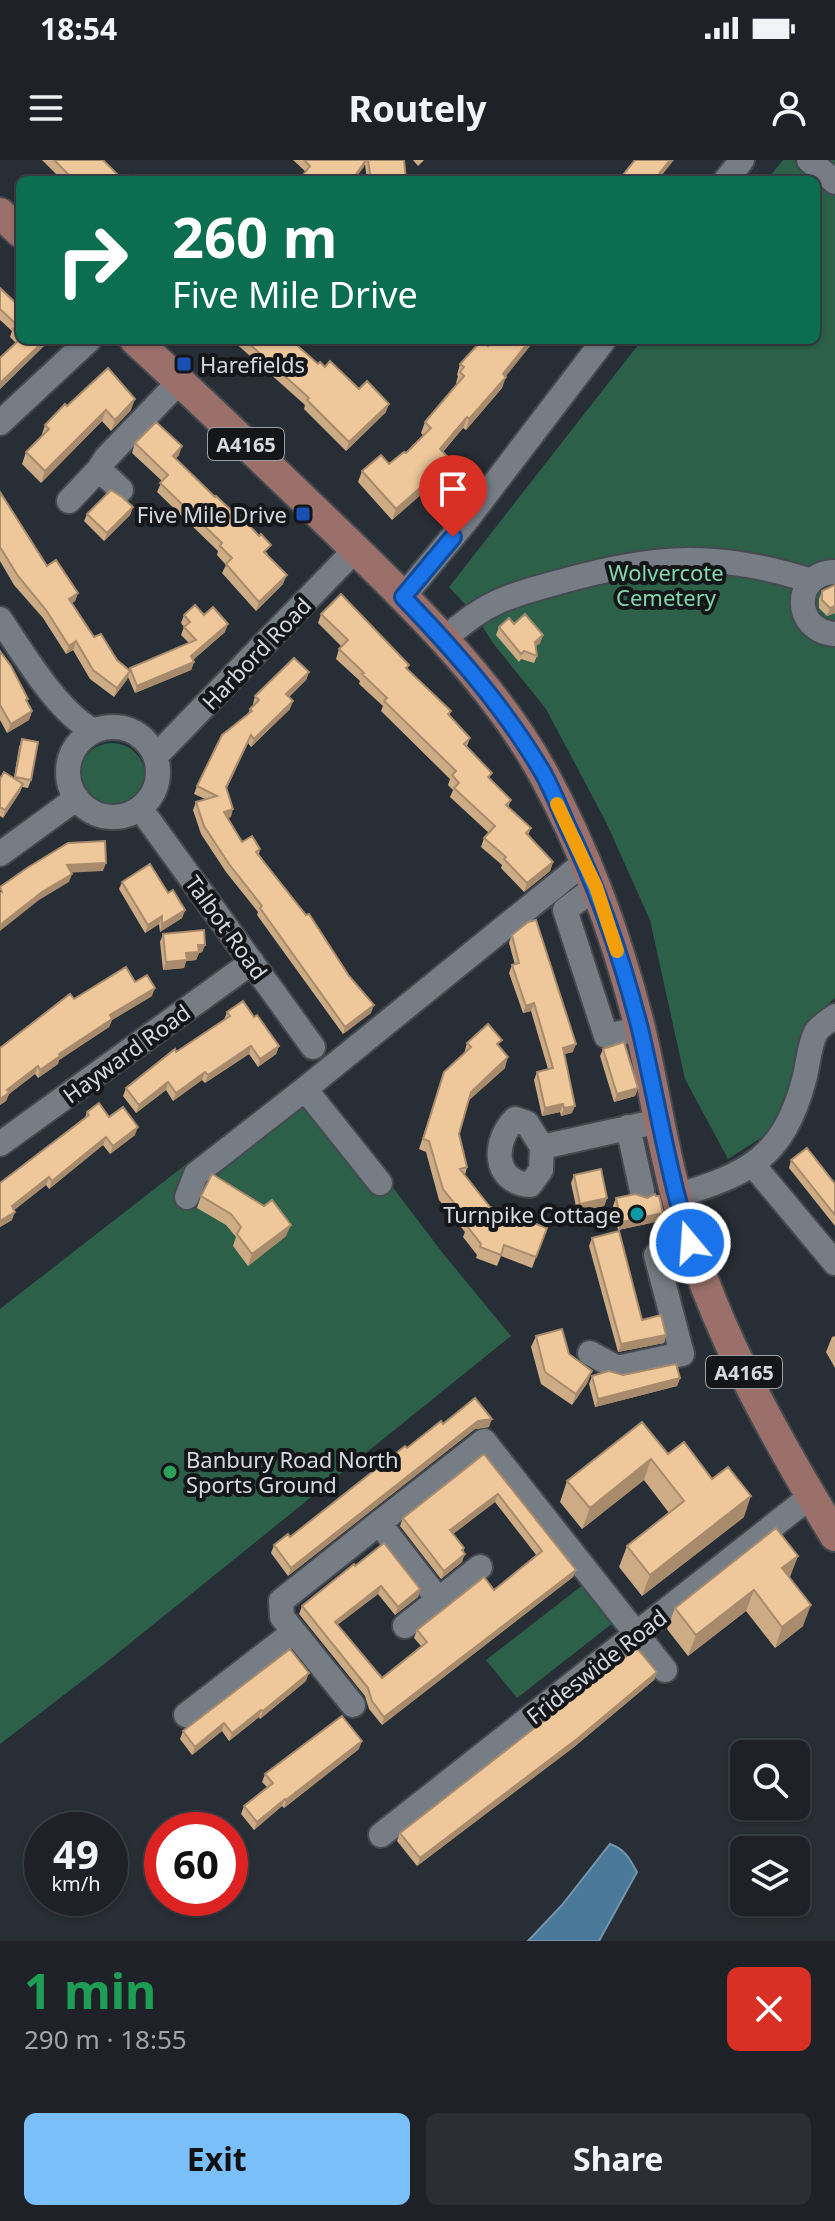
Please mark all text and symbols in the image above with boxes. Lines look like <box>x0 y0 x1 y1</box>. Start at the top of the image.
text: 18:54 <box>40 8 117 49</box>
text: Routely <box>349 84 486 133</box>
icon: menu <box>24 86 68 130</box>
icon: person <box>767 86 811 130</box>
text: 260 m <box>172 198 337 274</box>
icon: right <box>40 208 144 312</box>
text: Five Mile Drive <box>172 270 418 319</box>
place label: Harefields <box>200 349 305 379</box>
marker: Harefields <box>175 355 193 373</box>
road number: A4165 <box>208 428 284 460</box>
pin <box>419 455 487 537</box>
icon: arrive <box>431 467 475 511</box>
place label: Five Mile Drive <box>137 499 287 529</box>
marker: Five Mile Drive <box>294 505 312 523</box>
park label: Wolvercote Cemetery <box>608 557 724 612</box>
street label: Harbord Road <box>195 590 317 716</box>
street label: Talbot Road <box>179 869 275 985</box>
street label: Hayward Road <box>56 997 196 1109</box>
place label: Turnpike Cottage <box>443 1199 621 1229</box>
position arrow <box>648 1201 732 1285</box>
marker: Turnpike Cottage <box>628 1205 646 1223</box>
road number: A4165 <box>706 1356 782 1388</box>
place label: Banbury Road North Sports Ground <box>186 1444 399 1499</box>
marker: Banbury Road North Sports Ground <box>161 1463 179 1481</box>
street label: Frideswide Road <box>520 1602 672 1730</box>
map controls <box>730 1740 810 1916</box>
button: search <box>730 1740 810 1820</box>
speed limit sign: 60 <box>144 1812 248 1916</box>
text: 49 <box>53 1826 99 1881</box>
button: layers <box>730 1836 810 1916</box>
text: km/h <box>51 1870 101 1897</box>
text: 1 min <box>24 1958 156 2023</box>
button: close <box>727 1967 811 2051</box>
text: 290 m · 18:55 <box>24 2021 187 2057</box>
button: Exit <box>24 2113 410 2205</box>
button: Share <box>426 2113 811 2205</box>

